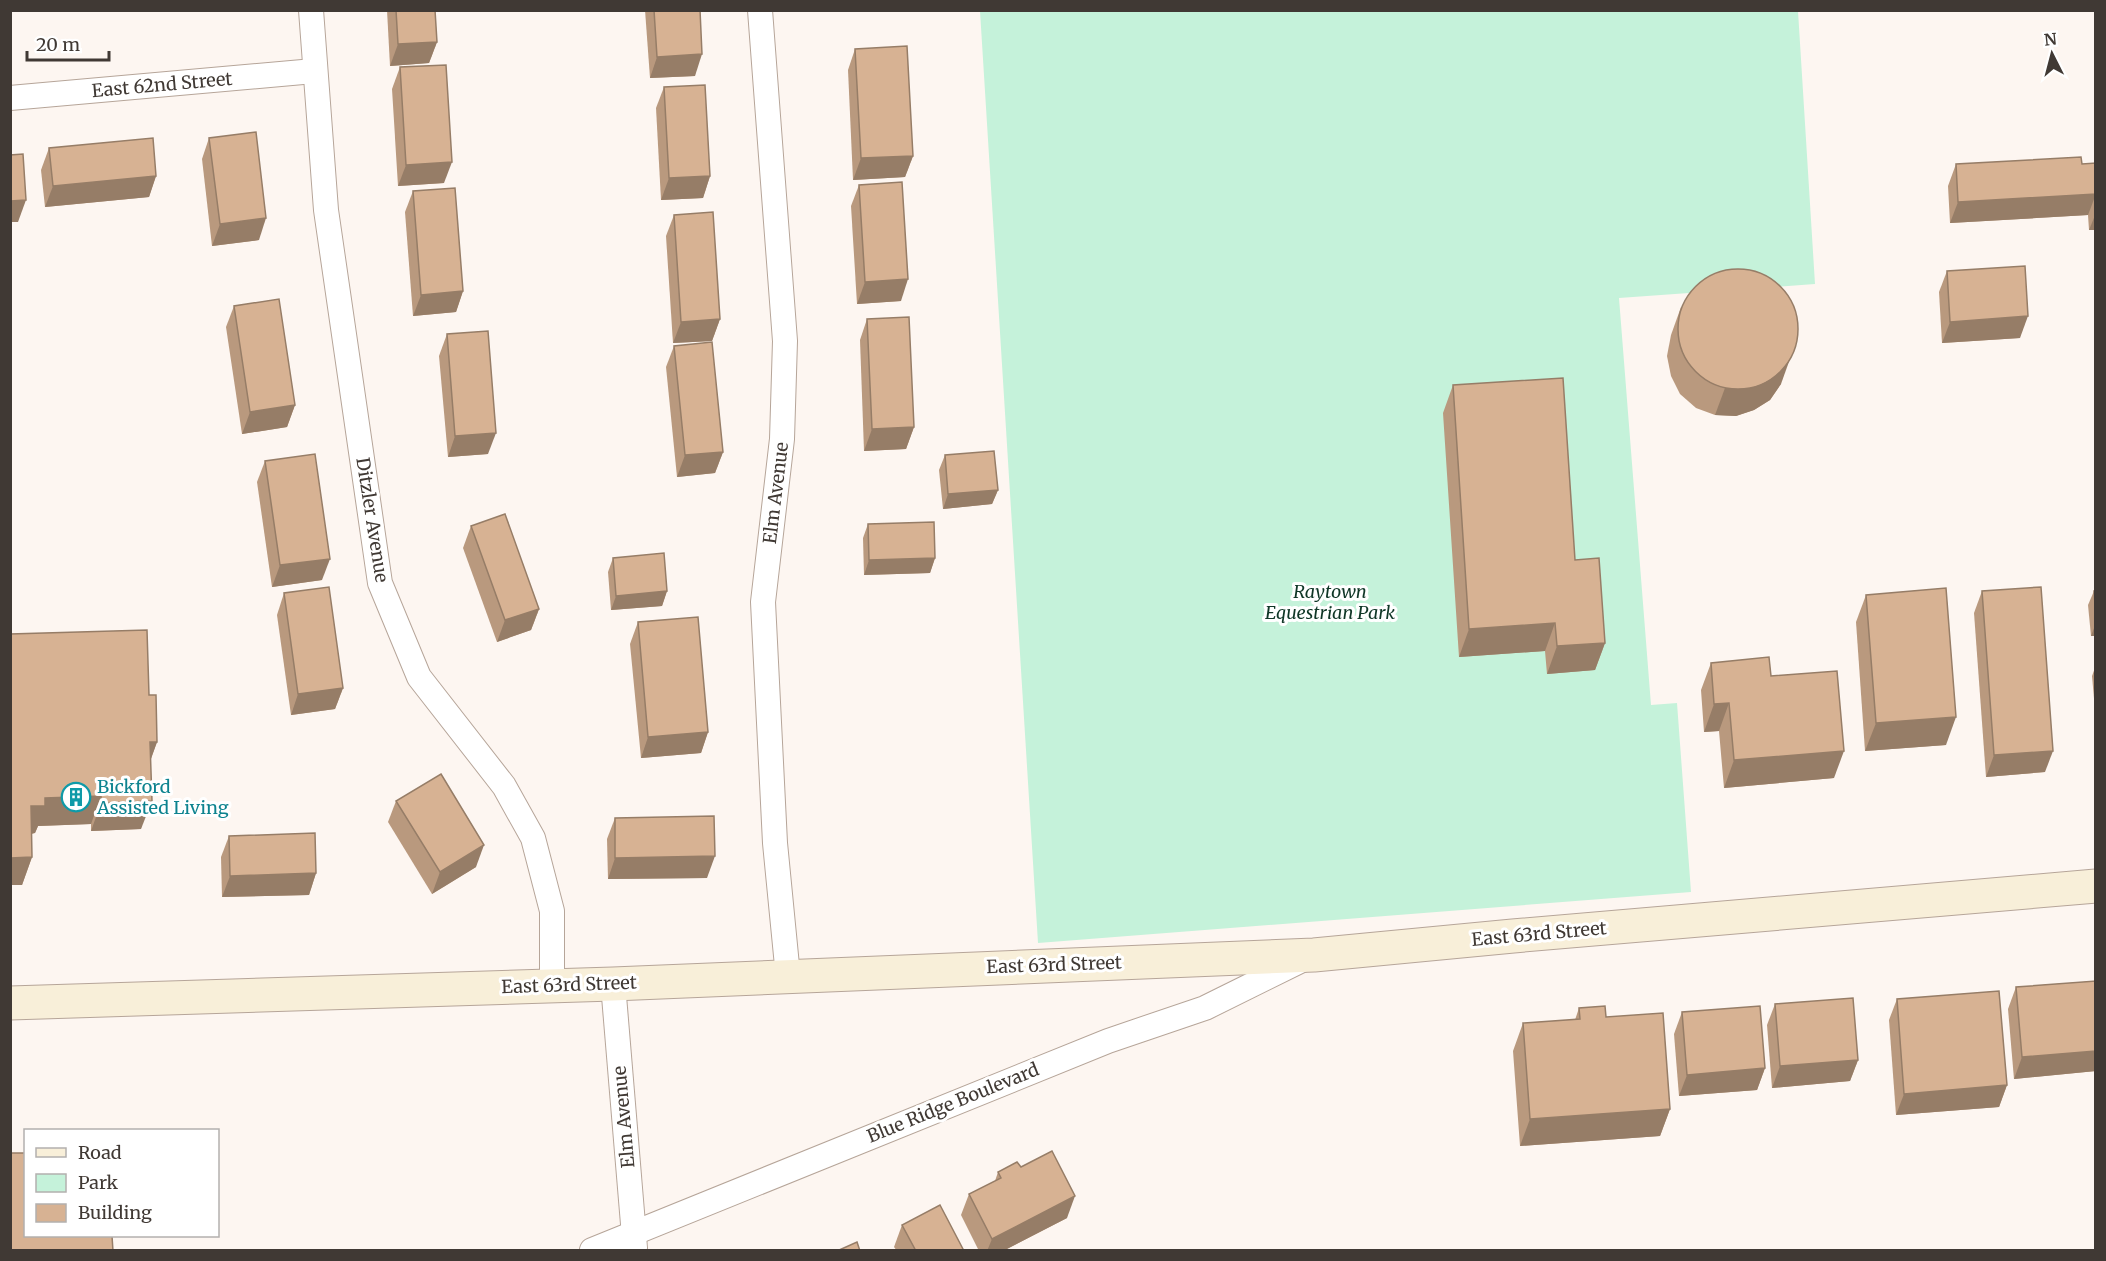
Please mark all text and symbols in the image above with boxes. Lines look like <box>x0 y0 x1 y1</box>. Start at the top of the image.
scale bar <box>27 24 110 62</box>
north arrow <box>2022 24 2082 84</box>
text: N <box>2043 28 2058 50</box>
text: 20 m <box>36 33 80 56</box>
street label: East 62nd Street <box>91 67 233 102</box>
street label: Elm Avenue <box>758 441 793 545</box>
street label: Ditzler Avenue <box>351 456 394 584</box>
park label: Raytown Equestrian Park <box>1265 580 1395 624</box>
place label: Bickford Assisted Living <box>96 775 229 819</box>
building icon: Bickford Assisted Living <box>60 781 92 813</box>
street label: East 63rd Street <box>1470 916 1608 951</box>
street label: East 63rd Street <box>986 951 1122 978</box>
street label: East 63rd Street <box>501 971 637 998</box>
street label: Blue Ridge Boulevard <box>864 1057 1042 1148</box>
street label: Elm Avenue <box>608 1065 639 1169</box>
legend <box>24 1129 219 1237</box>
text: Road <box>78 1141 122 1164</box>
text: Park <box>78 1171 119 1194</box>
text: Building <box>78 1201 152 1224</box>

